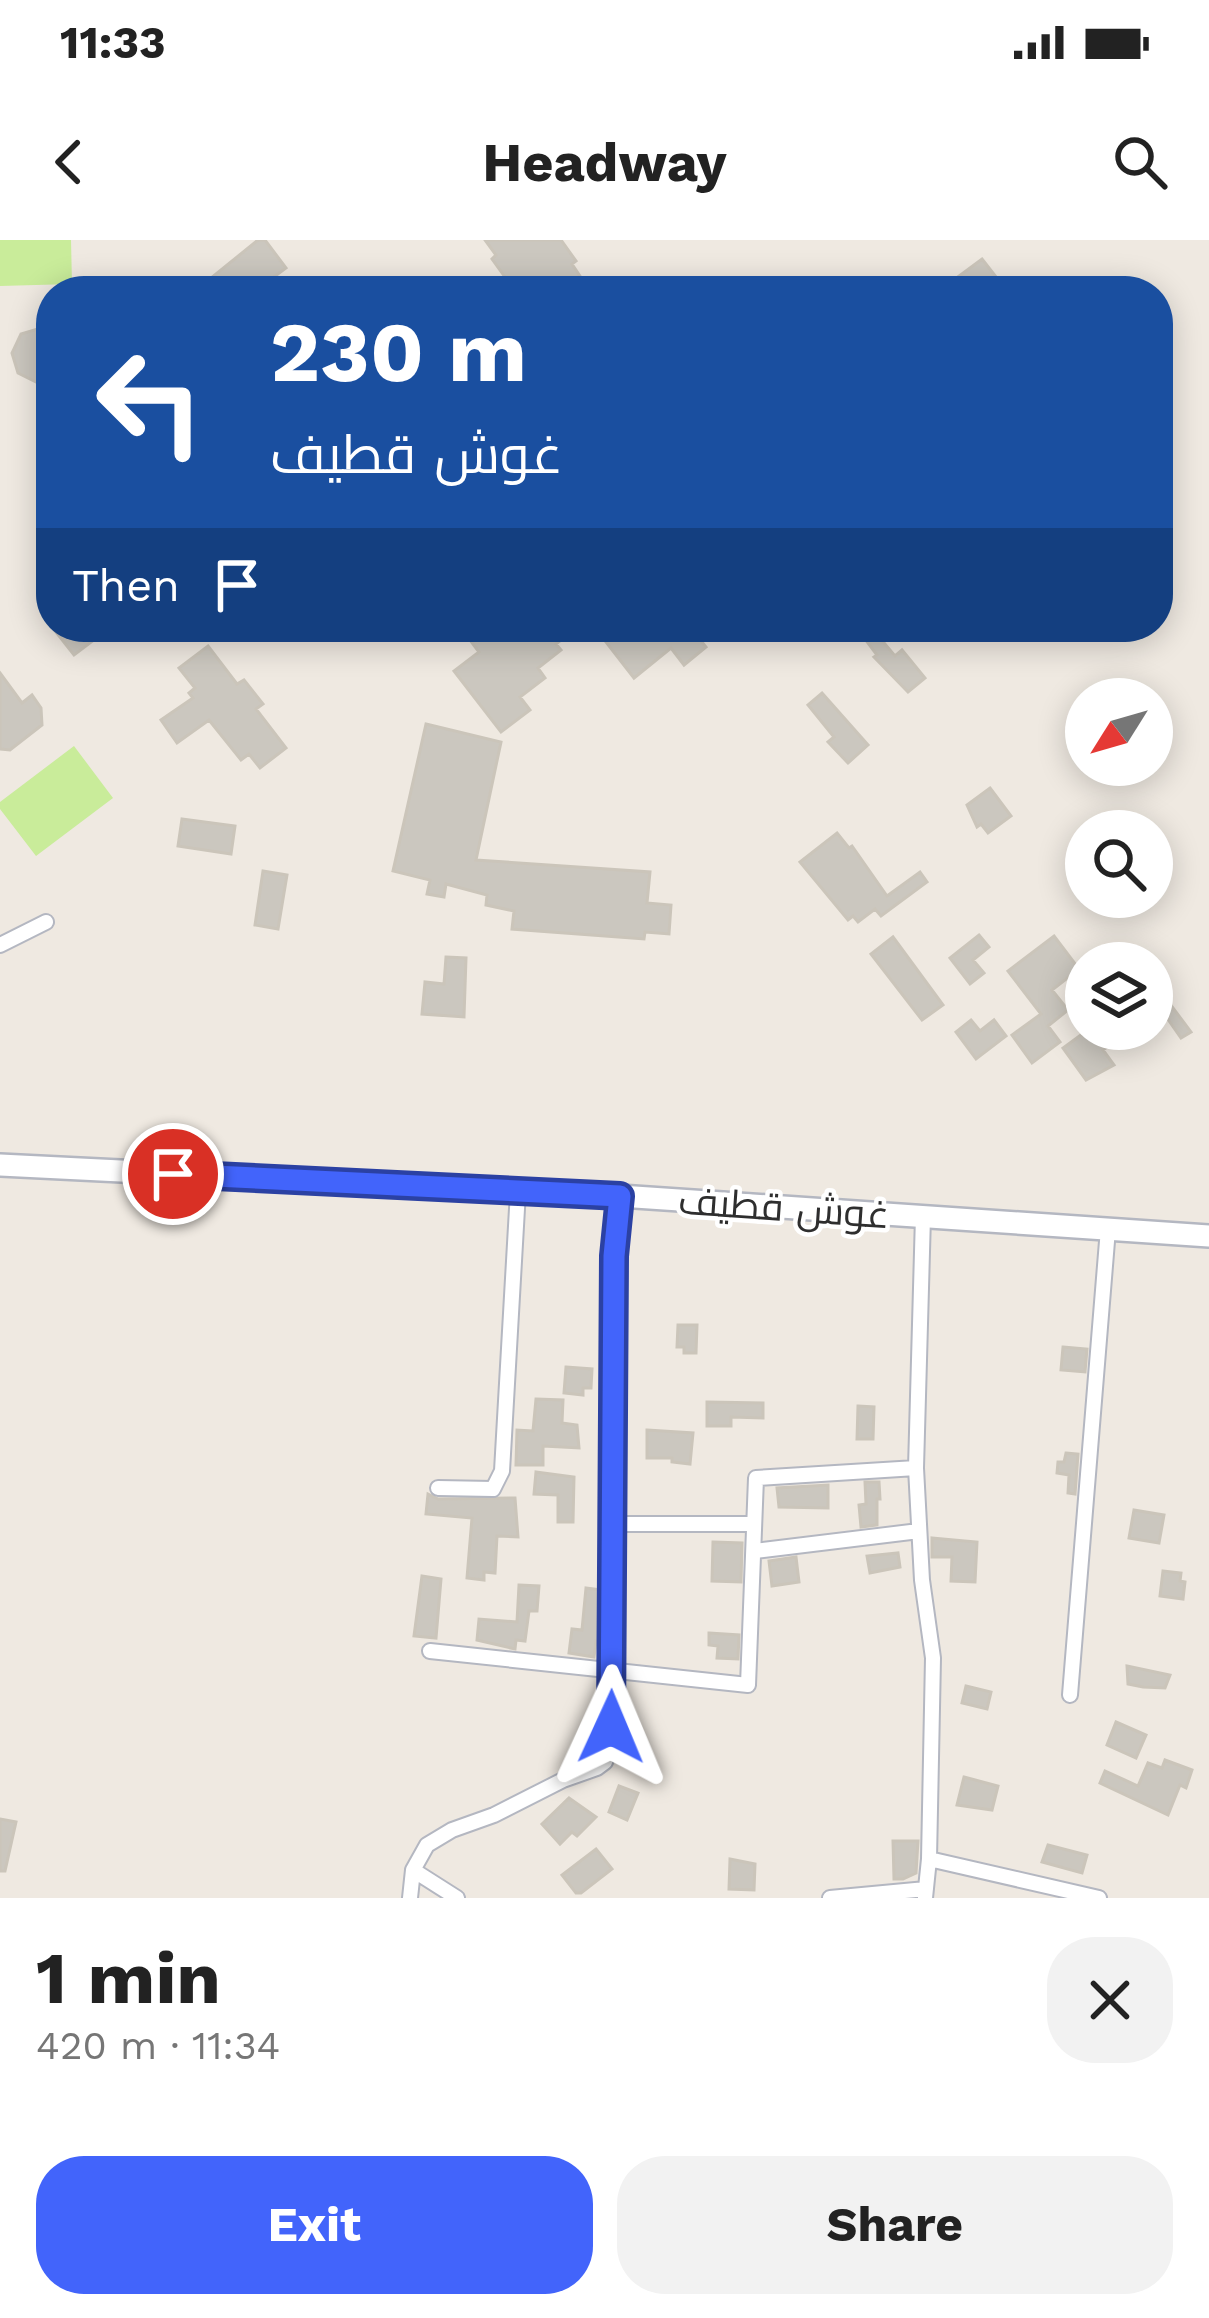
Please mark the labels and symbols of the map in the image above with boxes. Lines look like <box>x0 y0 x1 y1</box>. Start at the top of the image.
north arrow <box>1065 678 1173 786</box>
pin <box>122 1123 224 1225</box>
street label: غوش قطيف <box>677 1178 891 1238</box>
position arrow <box>548 1664 674 1790</box>

